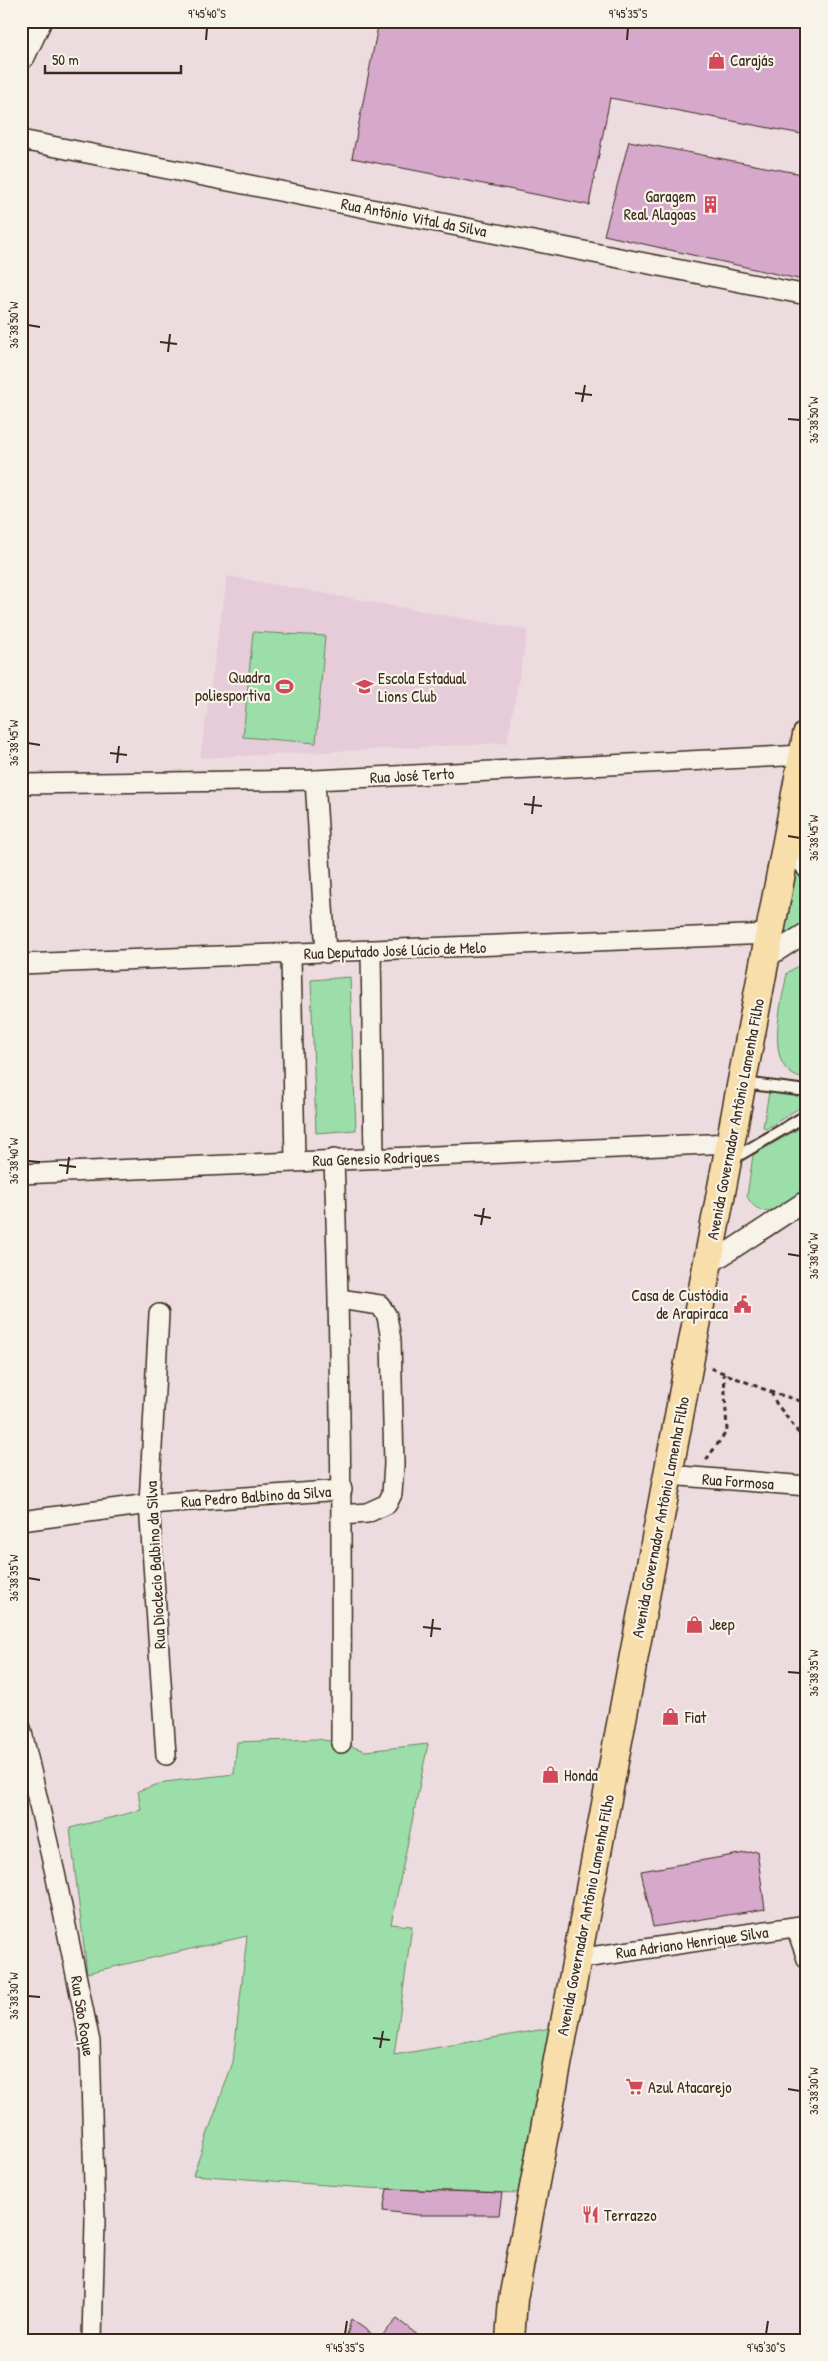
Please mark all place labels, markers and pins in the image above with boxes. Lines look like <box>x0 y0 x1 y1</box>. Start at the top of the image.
place label: Carajás <box>730 49 774 71</box>
shop icon: Carajás <box>706 50 726 70</box>
place label: Garagem Real Alagoas <box>624 185 696 225</box>
building icon: Garagem Real Alagoas <box>700 195 720 215</box>
place label: Quadra poliesportiva <box>195 666 270 706</box>
place label: Escola Estadual Lions Club <box>378 667 467 707</box>
sports icon: Quadra poliesportiva <box>274 676 294 696</box>
school or university icon: Escola Estadual Lions Club <box>354 677 374 697</box>
place label: Casa de Custódia de Arapiraca <box>631 1284 728 1324</box>
public building icon: Casa de Custódia de Arapiraca <box>732 1294 752 1314</box>
place label: Jeep <box>709 1613 735 1635</box>
shop icon: Jeep <box>685 1614 705 1634</box>
place label: Fiat <box>684 1706 707 1728</box>
shop icon: Fiat <box>661 1707 681 1727</box>
place label: Honda <box>564 1764 598 1786</box>
shop icon: Honda <box>540 1765 560 1785</box>
place label: Azul Atacarejo <box>648 2076 732 2098</box>
supermarket icon: Azul Atacarejo <box>624 2077 644 2097</box>
place label: Terrazzo <box>604 2204 657 2226</box>
restaurant icon: Terrazzo <box>580 2205 600 2225</box>

